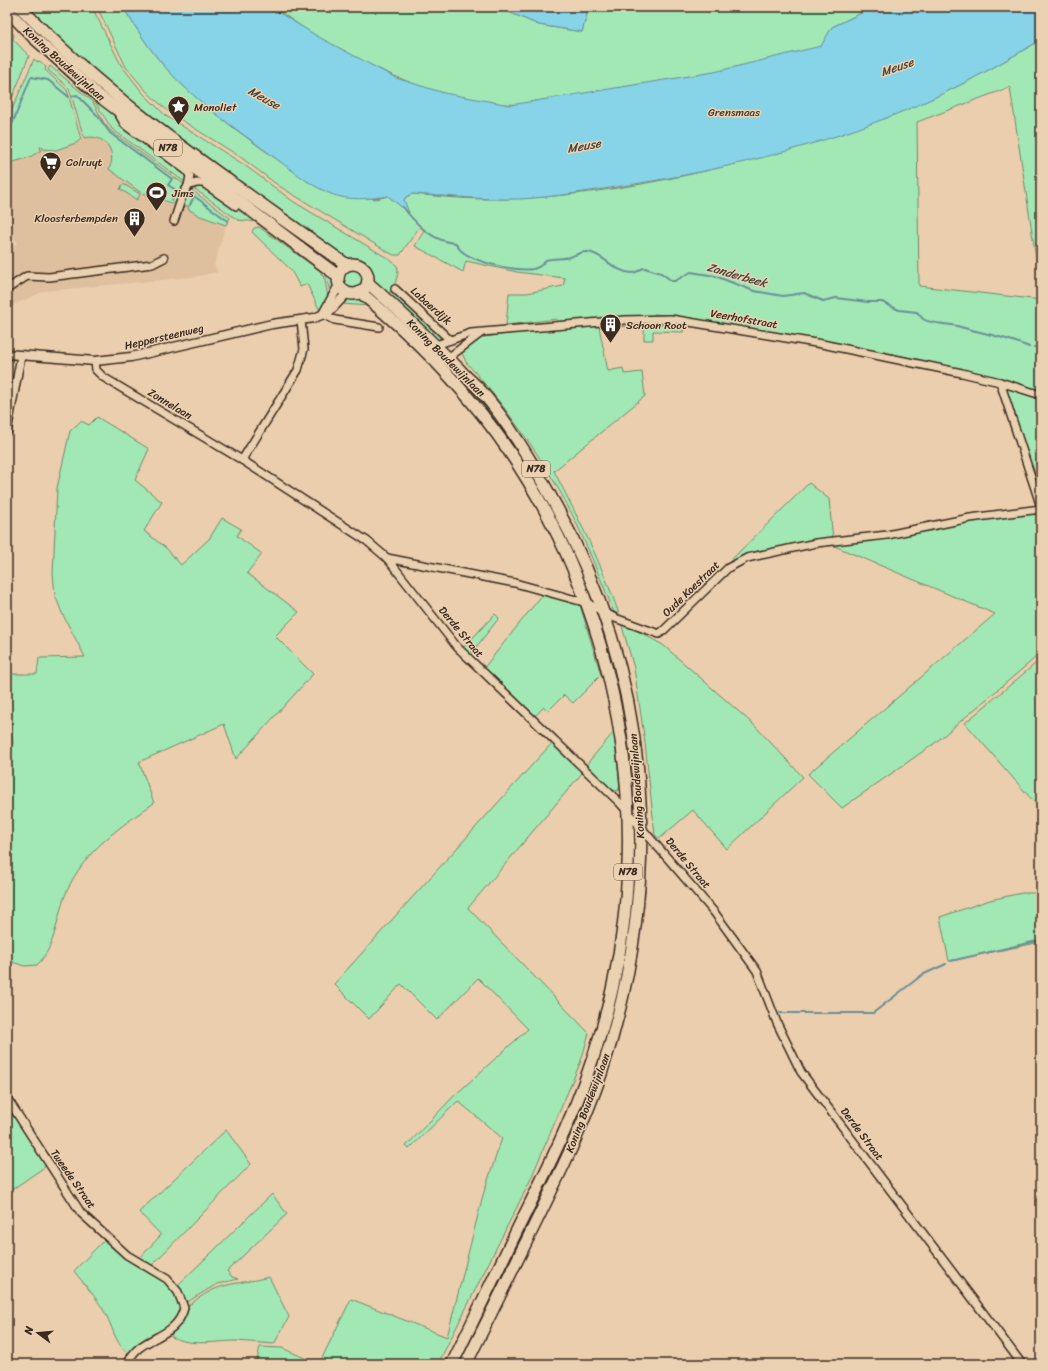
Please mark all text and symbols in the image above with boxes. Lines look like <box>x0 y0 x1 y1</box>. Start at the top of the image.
street label: Koning Boudewijnlaan <box>19 22 109 106</box>
water label: Meuse <box>877 51 918 83</box>
water label: Meuse <box>244 80 285 116</box>
place icon: Monoliet <box>166 94 192 127</box>
place label: Monoliet <box>194 98 237 117</box>
park label: Grensmaas <box>708 103 761 122</box>
water label: Meuse <box>565 132 604 160</box>
road number: N78 <box>154 140 182 156</box>
supermarket icon: Colruyt <box>38 149 64 182</box>
place label: Colruyt <box>66 153 103 172</box>
sports icon: Jims <box>143 180 169 213</box>
place label: Jims <box>171 184 195 203</box>
building icon: Kloosterbempden <box>121 205 147 238</box>
place label: Kloosterbempden <box>34 209 118 228</box>
water label: Zanderbeek <box>704 256 771 294</box>
street label: Labaerdijk <box>406 282 456 330</box>
street label: Veerhofstraat <box>709 304 779 334</box>
building icon: Schoon Root <box>598 312 624 345</box>
street label: Koning Boudewijnlaan <box>402 314 490 402</box>
place label: Schoon Root <box>626 316 687 335</box>
street label: Heppersteenweg <box>122 319 206 355</box>
street label: Zonnelaan <box>144 383 196 425</box>
road number: N78 <box>522 461 550 477</box>
street label: Oude Koestraat <box>658 556 724 622</box>
street label: Derde Straat <box>434 602 489 662</box>
street label: Koning Boudewijnlaan <box>624 733 650 839</box>
street label: Derde Straat <box>661 833 716 893</box>
road number: N78 <box>614 864 642 880</box>
street label: Koning Boudewijnlaan <box>560 1050 616 1156</box>
street label: Derde Straat <box>836 1103 889 1165</box>
street label: Tweede Straat <box>45 1145 101 1213</box>
north arrow <box>18 1313 58 1353</box>
text: N <box>18 1324 39 1338</box>

